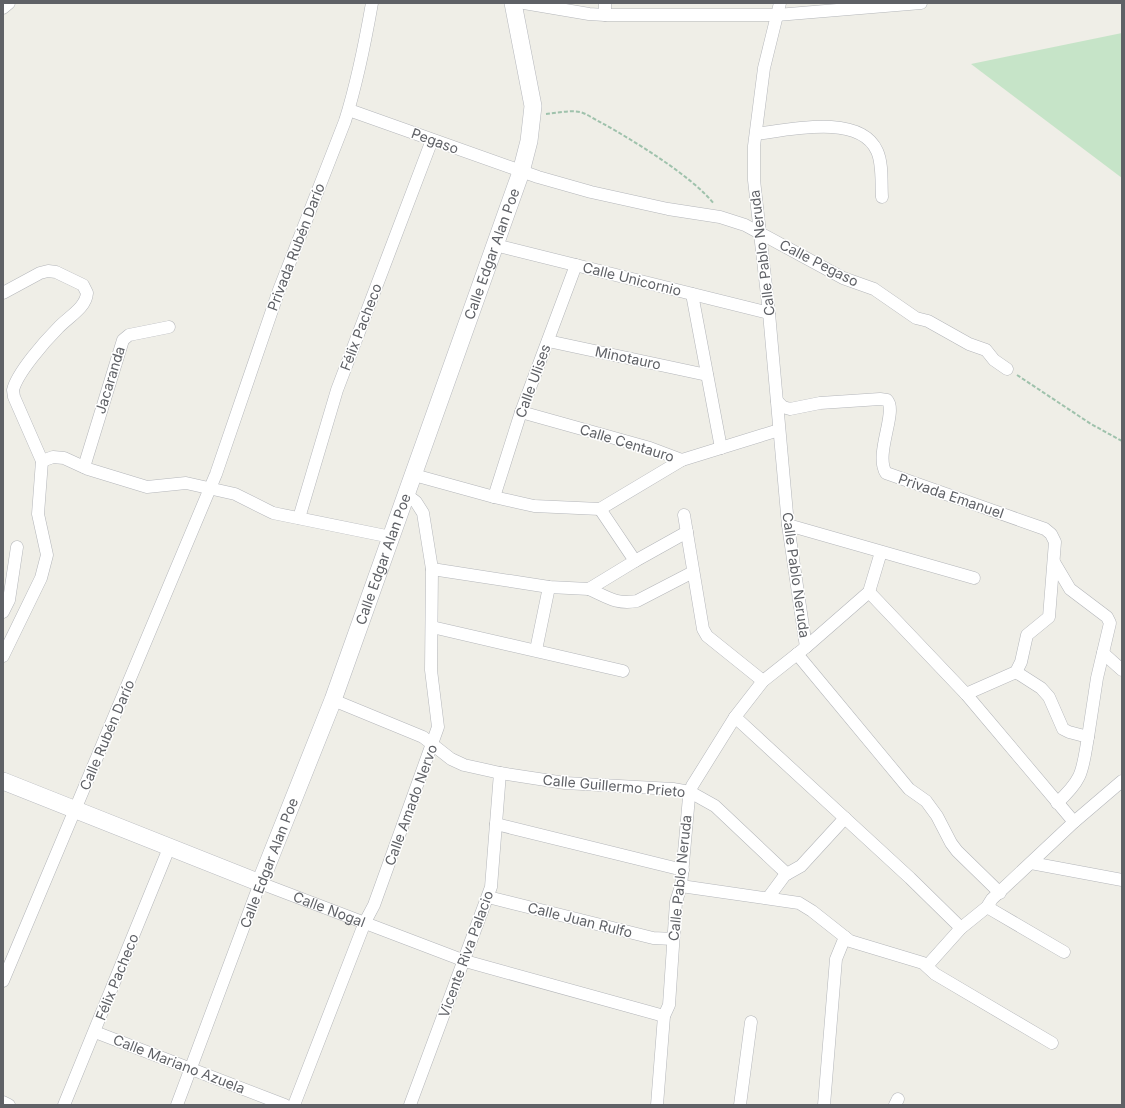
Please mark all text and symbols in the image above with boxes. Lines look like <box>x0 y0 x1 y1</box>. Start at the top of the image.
street label: Pegaso <box>409 124 461 157</box>
street label: Privada Rubén Darío <box>263 181 328 313</box>
street label: Calle Edgar Alan Poe <box>460 186 523 322</box>
street label: Calle Pablo Neruda <box>745 189 778 317</box>
street label: Calle Pegaso <box>777 235 862 290</box>
street label: Calle Unicornio <box>581 258 683 299</box>
street label: Félix Pacheco <box>336 281 385 373</box>
street label: Calle Ulises <box>511 342 554 420</box>
street label: Minotauro <box>594 342 663 373</box>
street label: Jacaranda <box>91 344 128 416</box>
street label: Calle Centauro <box>578 420 676 465</box>
street label: Privada Emanuel <box>896 470 1006 522</box>
street label: Calle Edgar Alan Poe <box>351 491 414 627</box>
street label: Calle Pablo Neruda <box>779 511 814 639</box>
street label: Calle Rubén Darío <box>76 677 138 793</box>
street label: Calle Amado Nervo <box>381 742 440 868</box>
street label: Calle Guillermo Prieto <box>542 771 686 800</box>
street label: Calle Edgar Alan Poe <box>236 795 301 930</box>
street label: Calle Pablo Neruda <box>664 814 695 942</box>
street label: Calle Nogal <box>291 887 368 930</box>
street label: Vicente Riva Palacio <box>435 888 496 1020</box>
street label: Calle Juan Rulfo <box>526 898 634 941</box>
street label: Félix Pacheco <box>91 931 142 1023</box>
street label: Calle Mariano Azuela <box>111 1031 248 1097</box>

